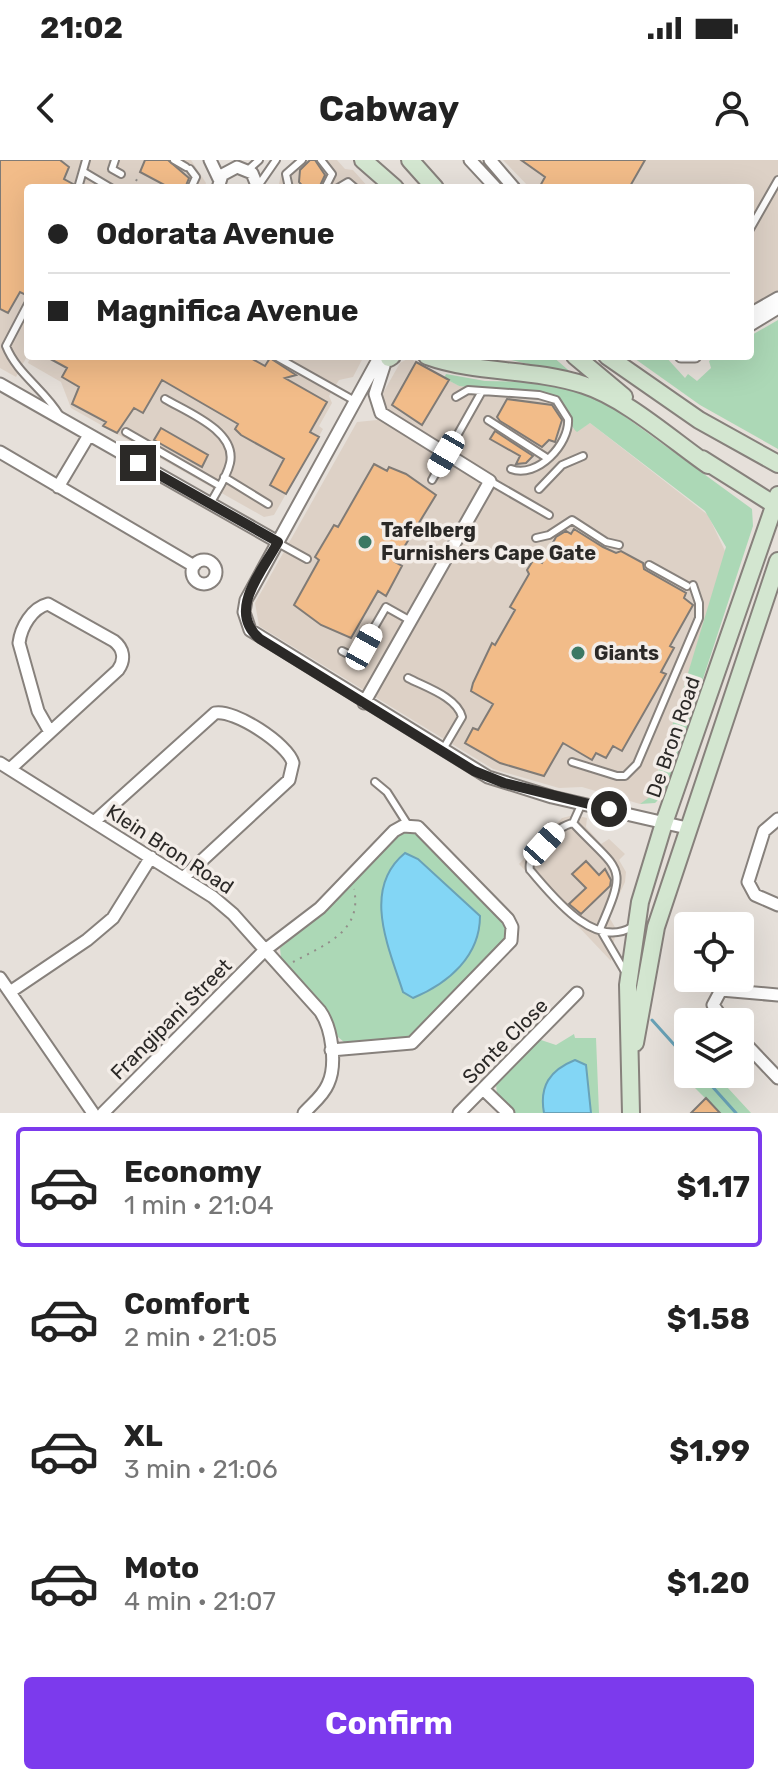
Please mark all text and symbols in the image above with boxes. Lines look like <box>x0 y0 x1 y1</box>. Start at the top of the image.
text: 21:02 <box>40 10 123 46</box>
icon: back <box>24 86 68 130</box>
icon: person <box>710 86 754 130</box>
text: Cabway <box>319 87 459 130</box>
text: Odorata Avenue <box>96 216 335 252</box>
text: Magnifica Avenue <box>96 293 359 329</box>
car <box>424 427 468 481</box>
route end <box>120 445 156 481</box>
place label: Tafelberg Furnishers Cape Gate <box>381 518 596 565</box>
marker: Tafelberg Furnishers Cape Gate <box>356 533 374 551</box>
car <box>342 620 386 674</box>
place label: Giants <box>594 641 659 665</box>
marker: Giants <box>569 644 587 662</box>
street label: De Bron Road <box>641 673 705 801</box>
route start <box>591 791 627 827</box>
street label: Klein Bron Road <box>102 799 238 899</box>
car <box>519 818 569 870</box>
map controls <box>674 912 754 1088</box>
button: locate <box>674 912 754 992</box>
street label: Frangipani Street <box>105 953 237 1085</box>
street label: Sonte Close <box>457 993 553 1089</box>
button: layers <box>674 1008 754 1088</box>
icon: car <box>28 1151 100 1223</box>
text: Economy <box>124 1154 262 1190</box>
text: $1.17 <box>676 1169 750 1205</box>
text: 1 min · 21:04 <box>124 1190 274 1221</box>
icon: car <box>28 1283 100 1355</box>
text: Comfort <box>124 1286 250 1322</box>
text: $1.58 <box>667 1301 750 1337</box>
text: 2 min · 21:05 <box>124 1322 277 1353</box>
icon: car <box>28 1415 100 1487</box>
text: XL <box>124 1418 163 1454</box>
text: $1.99 <box>669 1433 750 1469</box>
text: 3 min · 21:06 <box>124 1454 278 1485</box>
icon: car <box>28 1547 100 1619</box>
text: Moto <box>124 1550 199 1586</box>
text: $1.20 <box>667 1565 750 1601</box>
text: 4 min · 21:07 <box>124 1586 276 1617</box>
button: Confirm <box>24 1677 754 1769</box>

